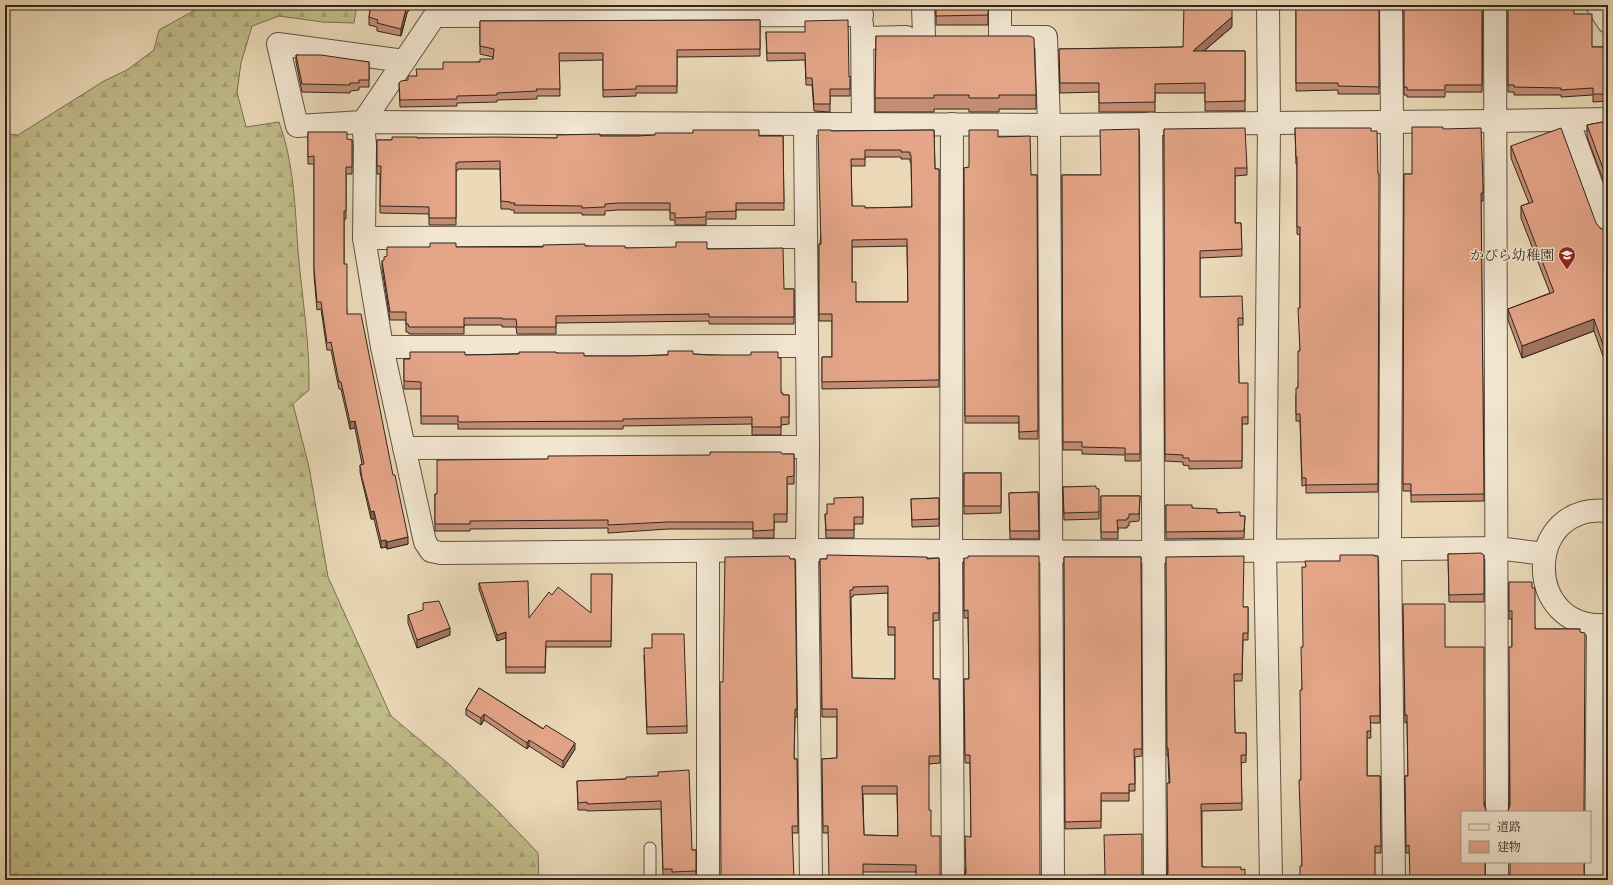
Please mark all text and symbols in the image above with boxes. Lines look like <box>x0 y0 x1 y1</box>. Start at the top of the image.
school or university icon: かぴら幼稚園 <box>1557 245 1577 270</box>
place label: かぴら幼稚園 <box>1470 246 1554 265</box>
legend <box>1461 811 1591 863</box>
text: 道路 <box>1497 819 1521 835</box>
text: 建物 <box>1497 839 1521 855</box>

